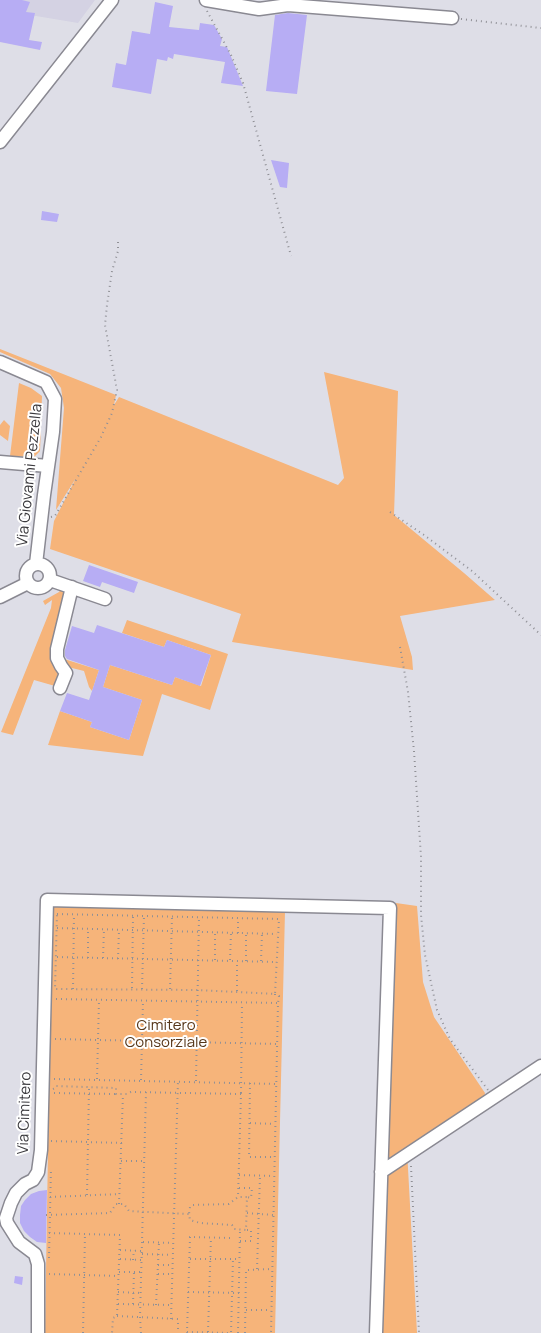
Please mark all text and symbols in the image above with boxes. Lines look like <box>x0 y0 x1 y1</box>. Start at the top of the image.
street label: Via Giovanni Pezzella <box>14 403 46 547</box>
park label: Cimitero Consorziale <box>125 1017 207 1052</box>
street label: Via Cimitero <box>15 1071 35 1155</box>

